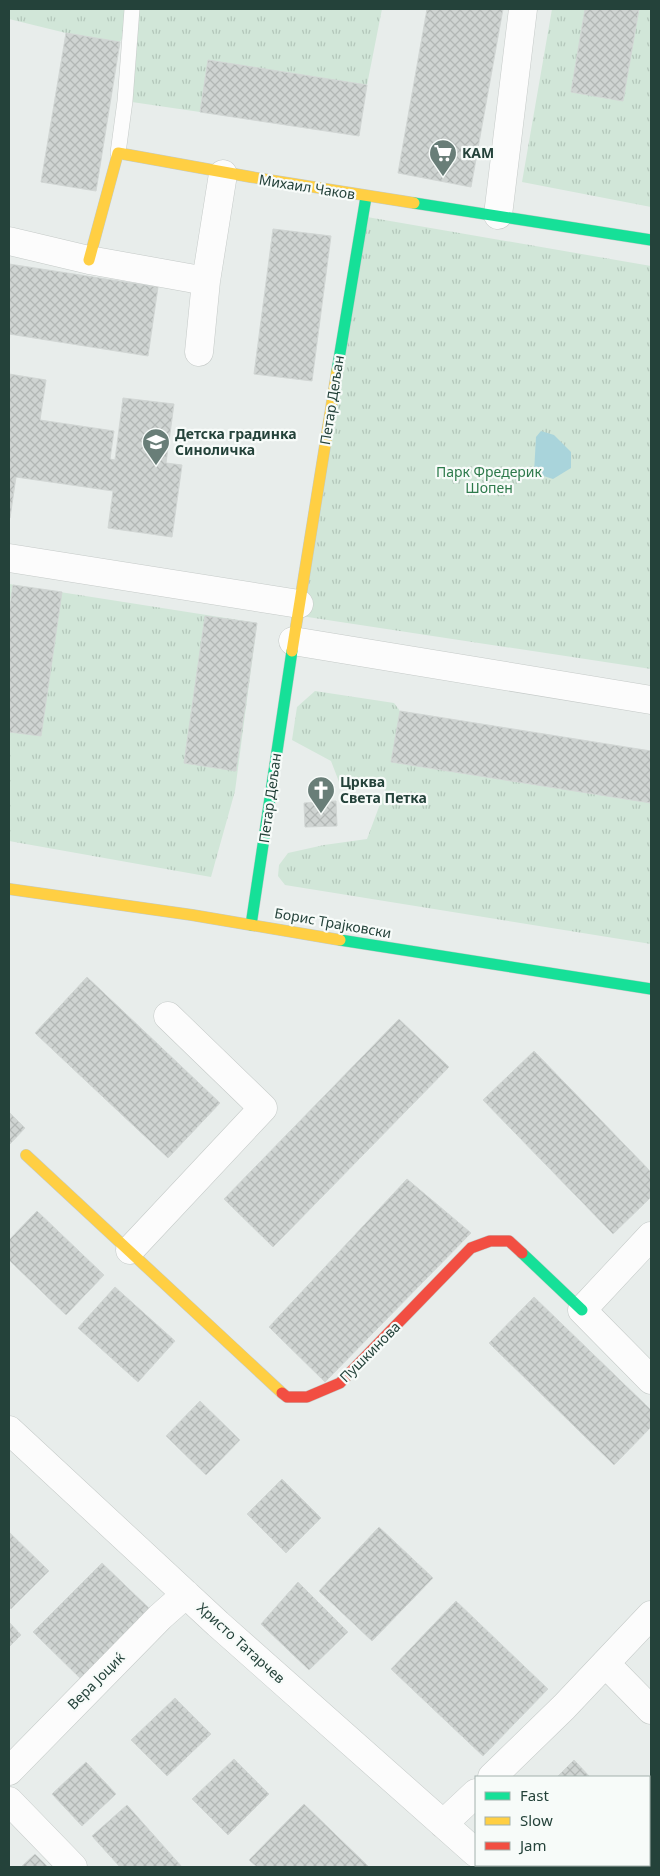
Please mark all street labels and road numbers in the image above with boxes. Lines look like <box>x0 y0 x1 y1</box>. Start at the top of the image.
street label: Михаил Чаков <box>258 170 357 204</box>
street label: Петар Дељан <box>315 354 348 446</box>
street label: Петар Дељан <box>254 752 285 844</box>
street label: Борис Трајковски <box>273 903 393 942</box>
street label: Пушкинова <box>335 1317 404 1386</box>
street label: Христо Татарчев <box>193 1598 289 1687</box>
street label: Вера Јоциќ <box>63 1648 129 1713</box>

